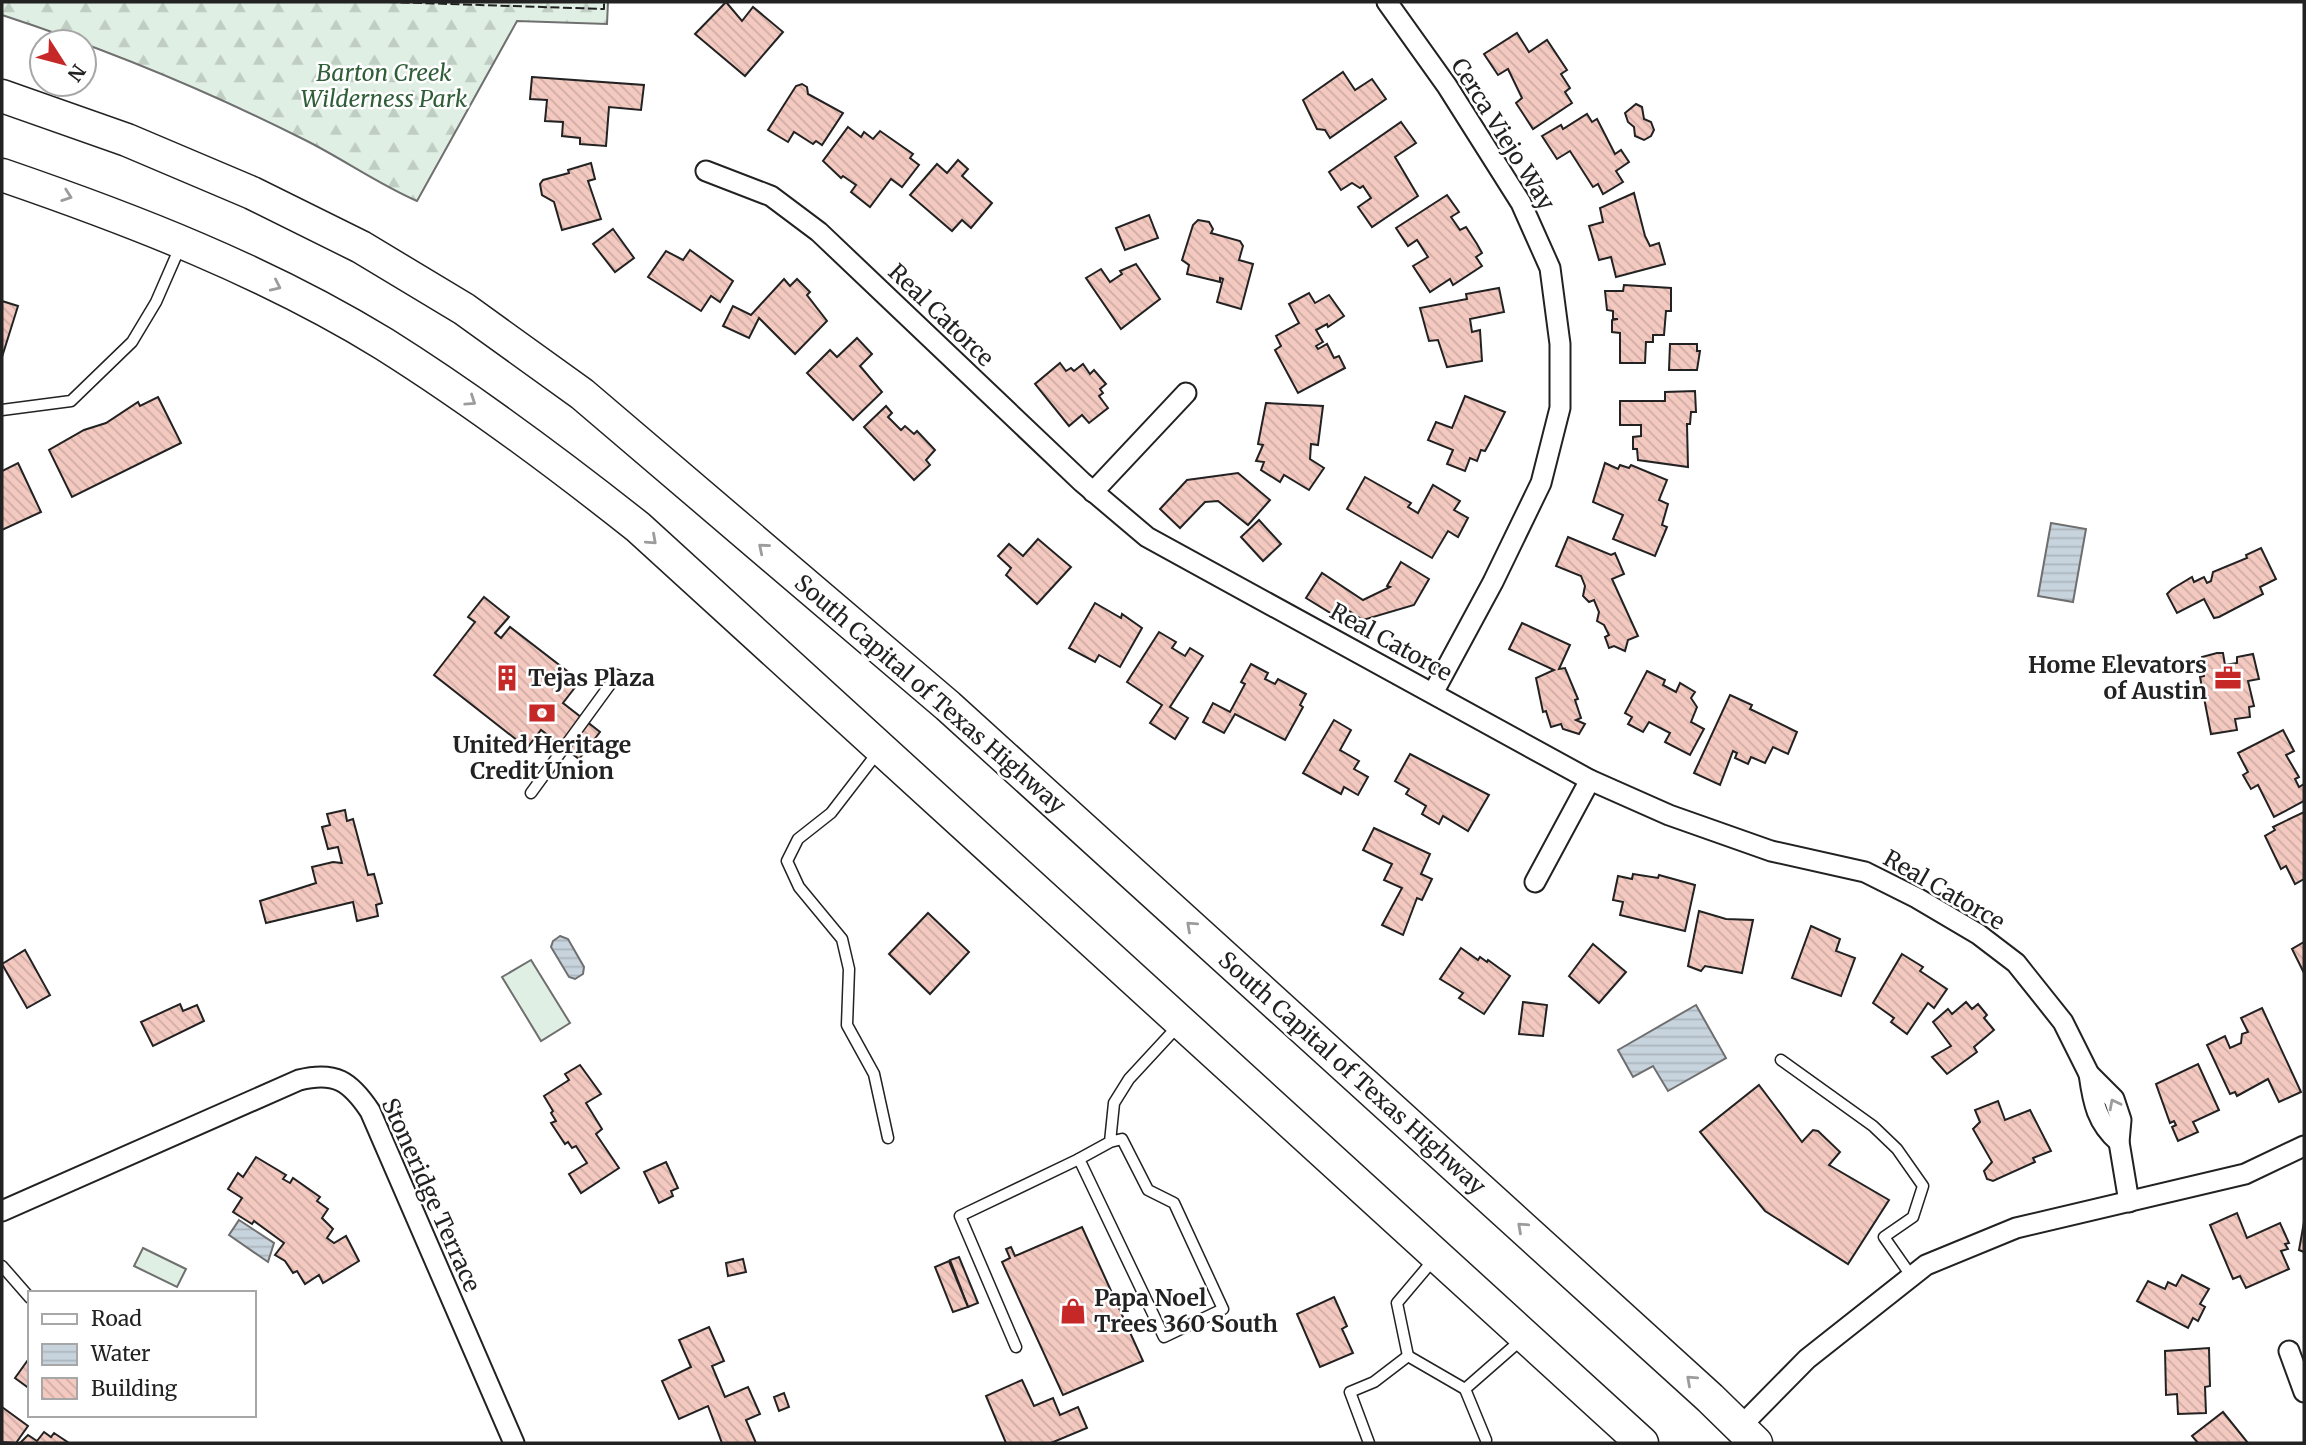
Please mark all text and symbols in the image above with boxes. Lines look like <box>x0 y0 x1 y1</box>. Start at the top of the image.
north arrow <box>28 28 98 98</box>
street label: Cerca Viejo Way <box>1445 53 1562 215</box>
park label: Barton Creek Wilderness Park <box>301 58 468 113</box>
text: N <box>63 60 91 86</box>
one-way arrow <box>60 188 72 202</box>
street label: Real Catorce <box>883 257 1000 372</box>
one-way arrow <box>269 278 281 292</box>
one-way arrow <box>464 393 477 406</box>
one-way arrow <box>644 532 657 544</box>
one-way arrow <box>758 544 771 557</box>
street label: South Capital of Texas Highway <box>789 568 1072 820</box>
street label: Real Catorce <box>1325 596 1457 687</box>
place label: Home Elevators of Austin <box>2028 650 2207 705</box>
building icon: Tejas Plaza <box>492 663 522 693</box>
place label: Tejas Plaza <box>528 663 655 692</box>
office icon: Home Elevators of Austin <box>2213 663 2243 693</box>
bank icon: United Heritage Credit Union <box>527 698 557 728</box>
place label: United Heritage Credit Union <box>453 730 631 785</box>
street label: Real Catorce <box>1878 843 2010 936</box>
one-way arrow <box>1186 922 1199 934</box>
street label: South Capital of Texas Highway <box>1213 945 1492 1201</box>
street label: Stoneridge Terrace <box>376 1093 487 1296</box>
one-way arrow <box>2109 1099 2122 1112</box>
one-way arrow <box>1517 1223 1530 1235</box>
place label: Papa Noel Trees 360 South <box>1094 1283 1278 1338</box>
legend <box>28 1291 256 1417</box>
shop icon: Papa Noel Trees 360 South <box>1058 1296 1088 1326</box>
text: Road <box>91 1305 142 1332</box>
text: Water <box>90 1340 150 1367</box>
text: Building <box>91 1375 178 1402</box>
one-way arrow <box>1686 1376 1699 1388</box>

